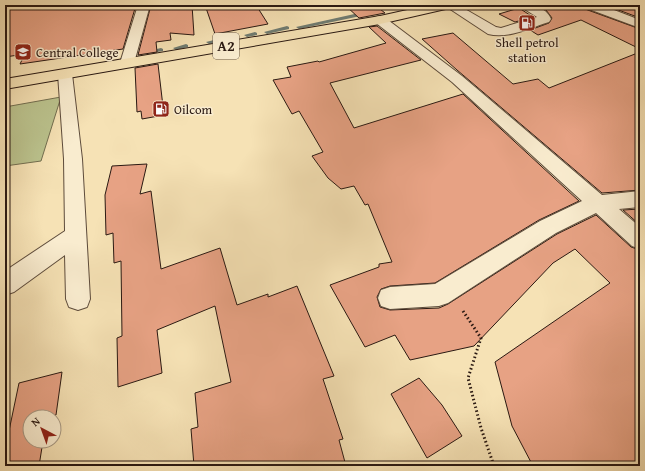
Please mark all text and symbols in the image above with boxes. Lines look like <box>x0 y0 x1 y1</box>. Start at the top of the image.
fuel station icon: Shell petrol station <box>517 13 537 33</box>
road number: A2 <box>213 33 239 59</box>
place label: Shell petrol station <box>495 33 559 67</box>
school or university icon: Central College <box>13 42 33 62</box>
place label: Central College <box>36 43 119 62</box>
fuel station icon: Oilcom <box>151 99 171 119</box>
place label: Oilcom <box>174 100 213 119</box>
north arrow <box>22 409 62 449</box>
text: N <box>27 413 44 430</box>

